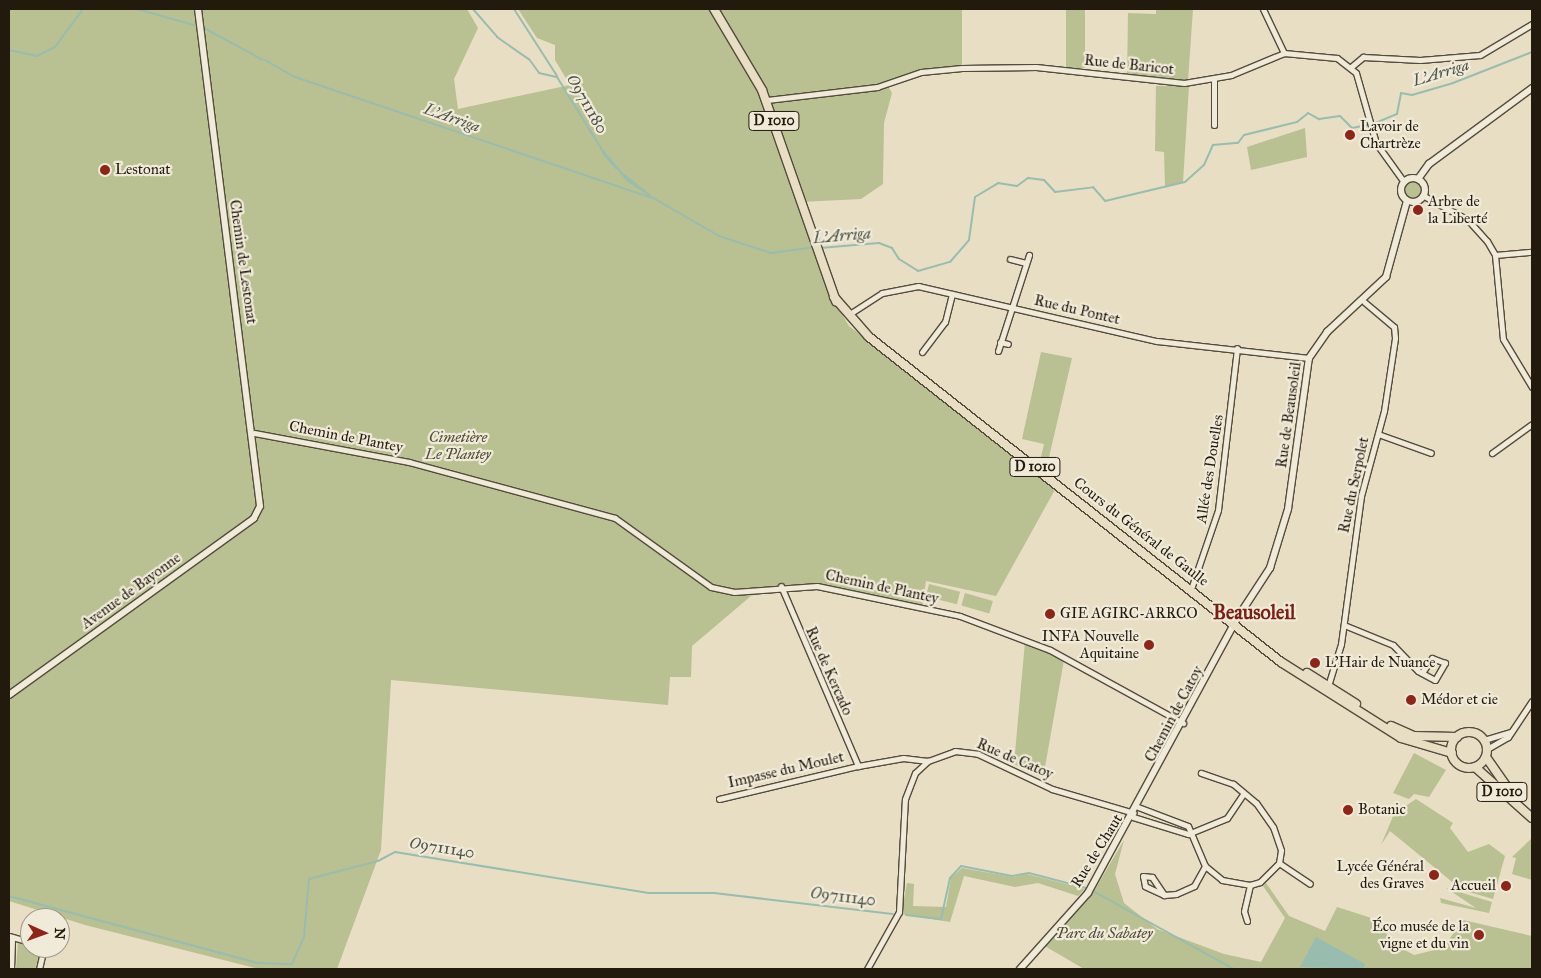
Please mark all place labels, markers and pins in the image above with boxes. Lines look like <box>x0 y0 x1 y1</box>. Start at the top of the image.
place label: Lavoir de Chartrèze <box>1360 117 1421 152</box>
marker: Lavoir de Chartrèze <box>1344 129 1356 141</box>
place label: Lestonat <box>115 161 171 179</box>
marker: Lestonat <box>99 164 111 176</box>
place label: Arbre de la Liberté <box>1428 192 1487 227</box>
marker: Arbre de la Liberté <box>1412 204 1424 216</box>
place label: GIE AGIRC-ARRCO <box>1060 605 1198 623</box>
marker: GIE AGIRC-ARRCO <box>1044 608 1056 620</box>
place label: INFA Nouvelle Aquitaine <box>1042 627 1139 662</box>
marker: INFA Nouvelle Aquitaine <box>1143 639 1155 651</box>
place label: L'Hair de Nuance <box>1325 654 1435 672</box>
marker: L'Hair de Nuance <box>1309 657 1321 669</box>
place label: Médor et cie <box>1421 691 1498 709</box>
marker: Médor et cie <box>1405 694 1417 706</box>
place label: Botanic <box>1358 801 1406 819</box>
marker: Botanic <box>1342 804 1354 816</box>
place label: Lycée Général des Graves <box>1337 857 1424 892</box>
marker: Lycée Général des Graves <box>1428 869 1440 881</box>
place label: Accueil <box>1451 877 1496 895</box>
marker: Accueil <box>1500 880 1512 892</box>
place label: Éco musée de la vigne et du vin <box>1372 917 1469 952</box>
marker: Éco musée de la vigne et du vin <box>1473 929 1485 941</box>

